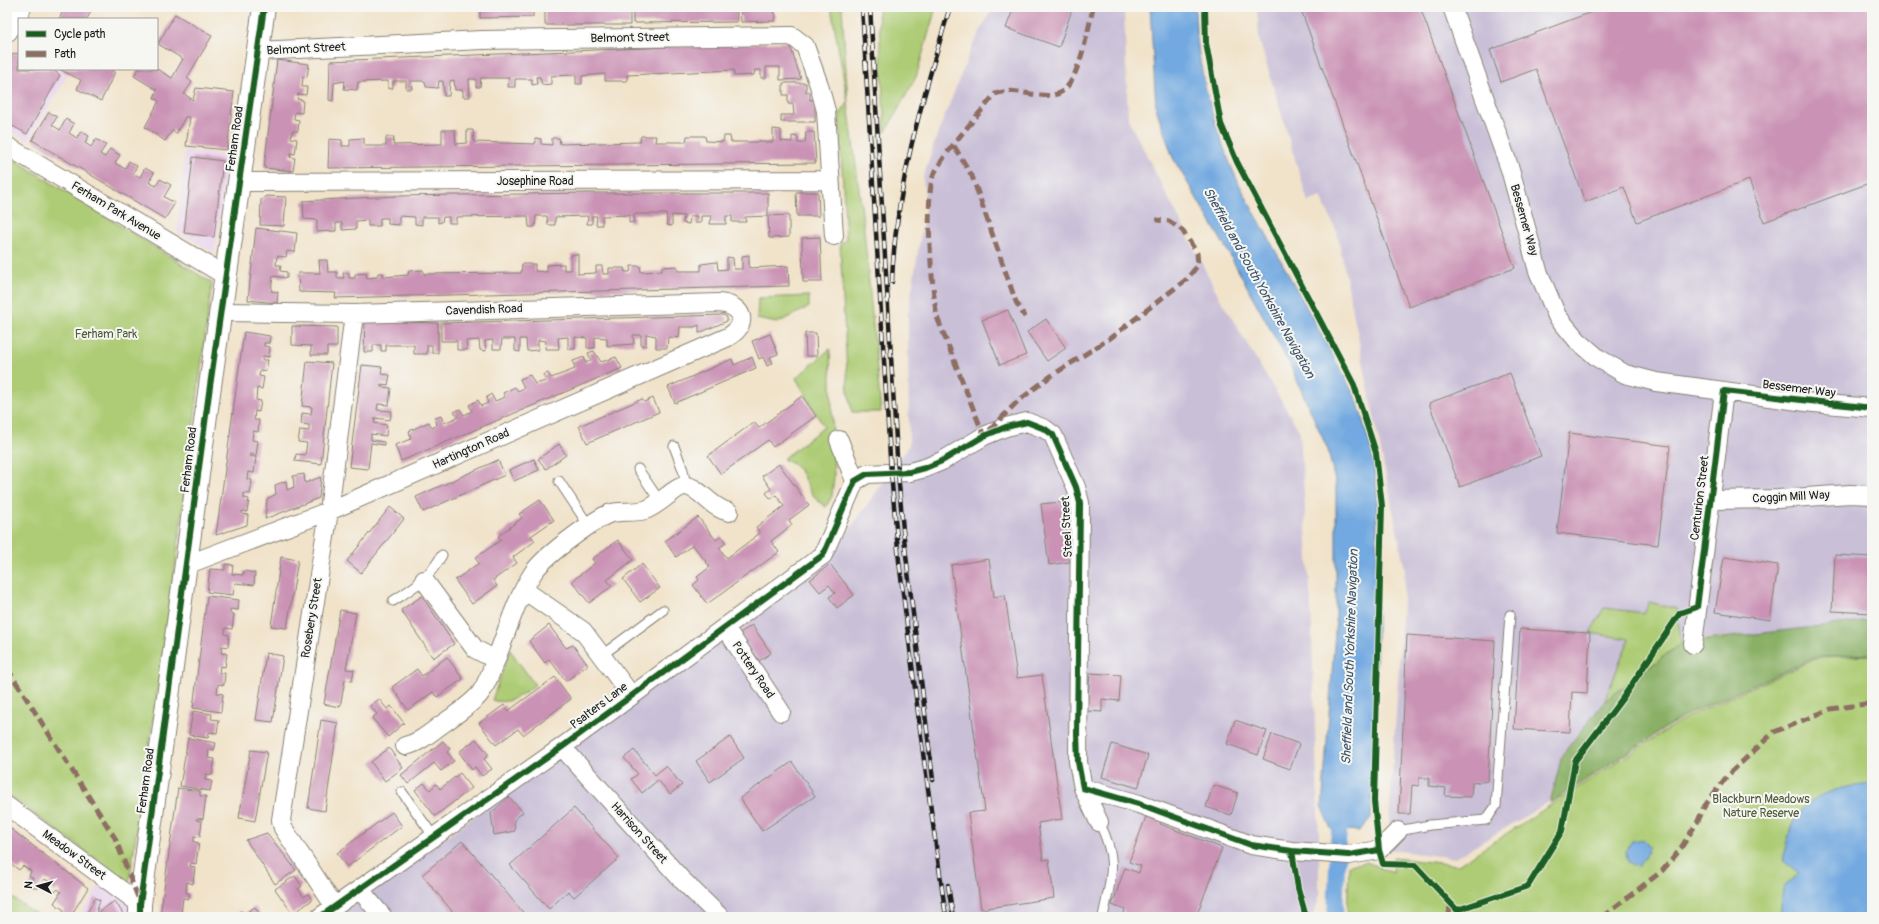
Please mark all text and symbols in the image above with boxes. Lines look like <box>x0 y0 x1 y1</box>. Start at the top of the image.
legend <box>18 18 158 70</box>
text: Cycle path <box>54 27 106 42</box>
street label: Belmont Street <box>590 30 670 46</box>
street label: Belmont Street <box>266 39 346 59</box>
text: Path <box>54 47 76 62</box>
street label: Ferham Road <box>223 105 247 173</box>
street label: Josephine Road <box>496 174 574 189</box>
street label: Ferham Park Avenue <box>68 178 164 244</box>
street label: Bessemer Way <box>1507 183 1541 257</box>
water label: Sheffield and South Yorkshire Navigation <box>1200 185 1319 382</box>
street label: Cavendish Road <box>445 301 523 319</box>
park label: Ferham Park <box>75 327 137 342</box>
street label: Bessemer Way <box>1762 377 1836 401</box>
street label: Hartington Road <box>430 425 512 473</box>
street label: Ferham Road <box>178 426 201 494</box>
street label: Centurion Street <box>1687 455 1713 541</box>
street label: Coggin Mill Way <box>1752 487 1830 507</box>
street label: Steel Street <box>1058 496 1076 558</box>
water label: Sheffield and South Yorkshire Navigation <box>1338 548 1362 765</box>
street label: Rosebery Street <box>298 577 326 659</box>
street label: Pottery Road <box>728 639 778 701</box>
street label: Psalters Lane <box>567 679 631 732</box>
street label: Ferham Road <box>134 747 158 815</box>
park label: Blackburn Meadows Nature Reserve <box>1712 792 1810 821</box>
street label: Harrison Street <box>607 799 671 867</box>
street label: Meadow Street <box>39 827 109 883</box>
north arrow <box>18 866 58 906</box>
text: N <box>22 880 35 889</box>

